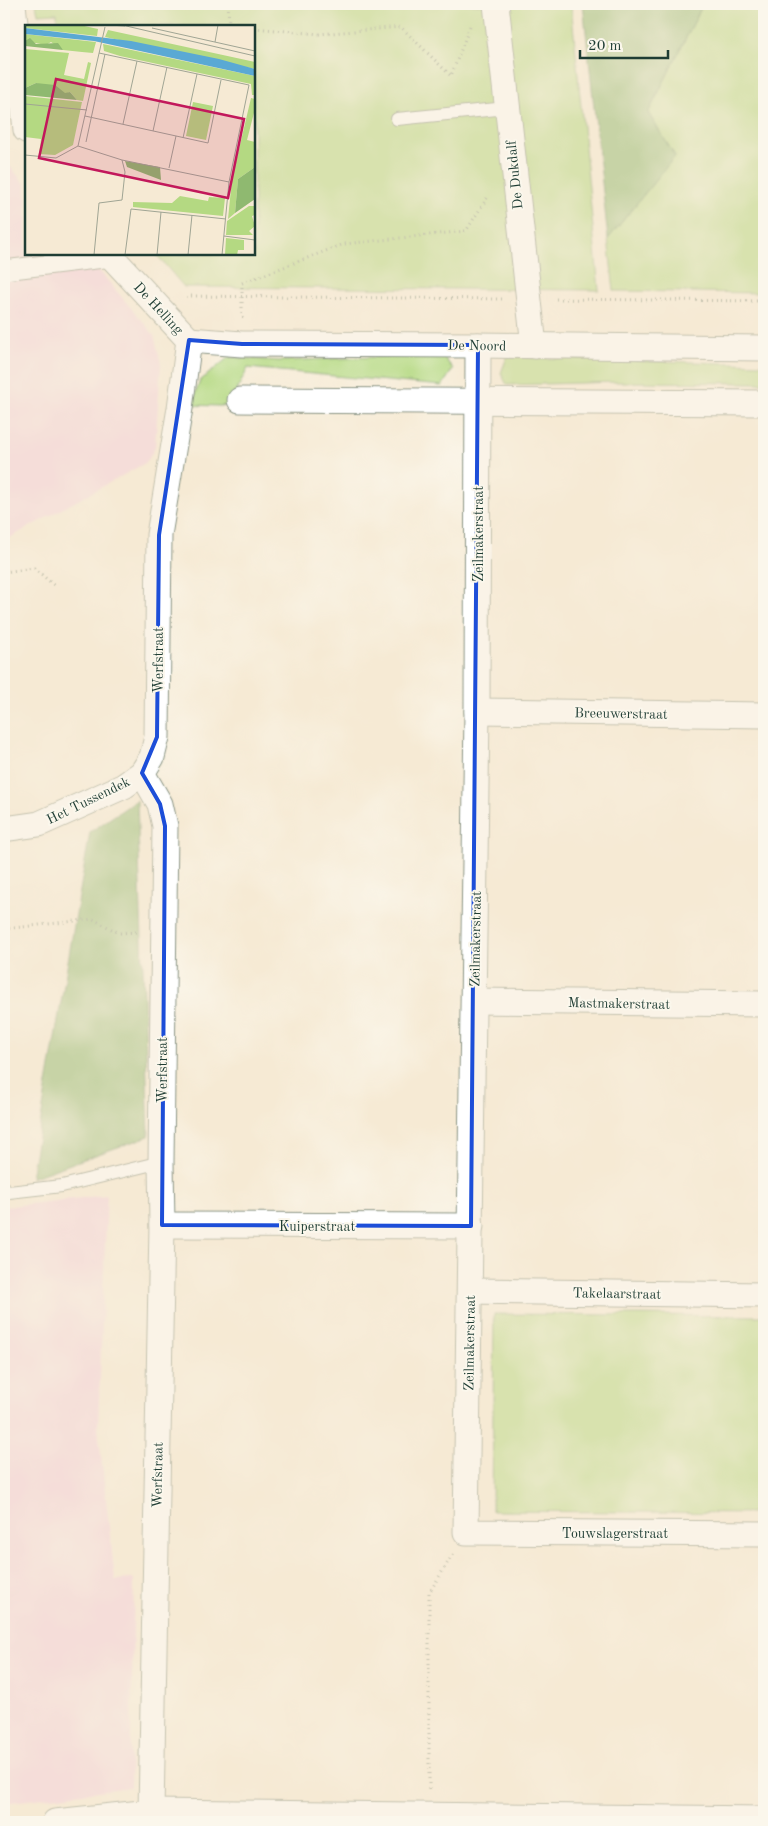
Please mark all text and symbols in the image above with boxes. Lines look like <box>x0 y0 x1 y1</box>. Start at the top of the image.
inset map <box>25 25 255 255</box>
scale bar <box>580 28 668 60</box>
text: 20 m <box>588 39 622 54</box>
street label: De Dukdalf <box>504 138 526 210</box>
street label: De Helling <box>131 280 186 338</box>
street label: De Noord <box>447 338 507 354</box>
street label: Zeilmakerstraat <box>472 486 486 582</box>
street label: Werfstraat <box>152 627 166 693</box>
street label: Breeuwerstraat <box>574 706 668 722</box>
street label: Het Tussendek <box>44 775 132 827</box>
street label: Zeilmakerstraat <box>468 891 484 987</box>
street label: Mastmakerstraat <box>568 996 670 1012</box>
street label: Werfstraat <box>156 1037 170 1103</box>
street label: Kuiperstraat <box>279 1220 355 1234</box>
street label: Takelaarstraat <box>573 1286 662 1302</box>
street label: Zeilmakerstraat <box>462 1295 478 1391</box>
street label: Werfstraat <box>150 1442 166 1508</box>
street label: Touwslagerstraat <box>562 1527 668 1541</box>

